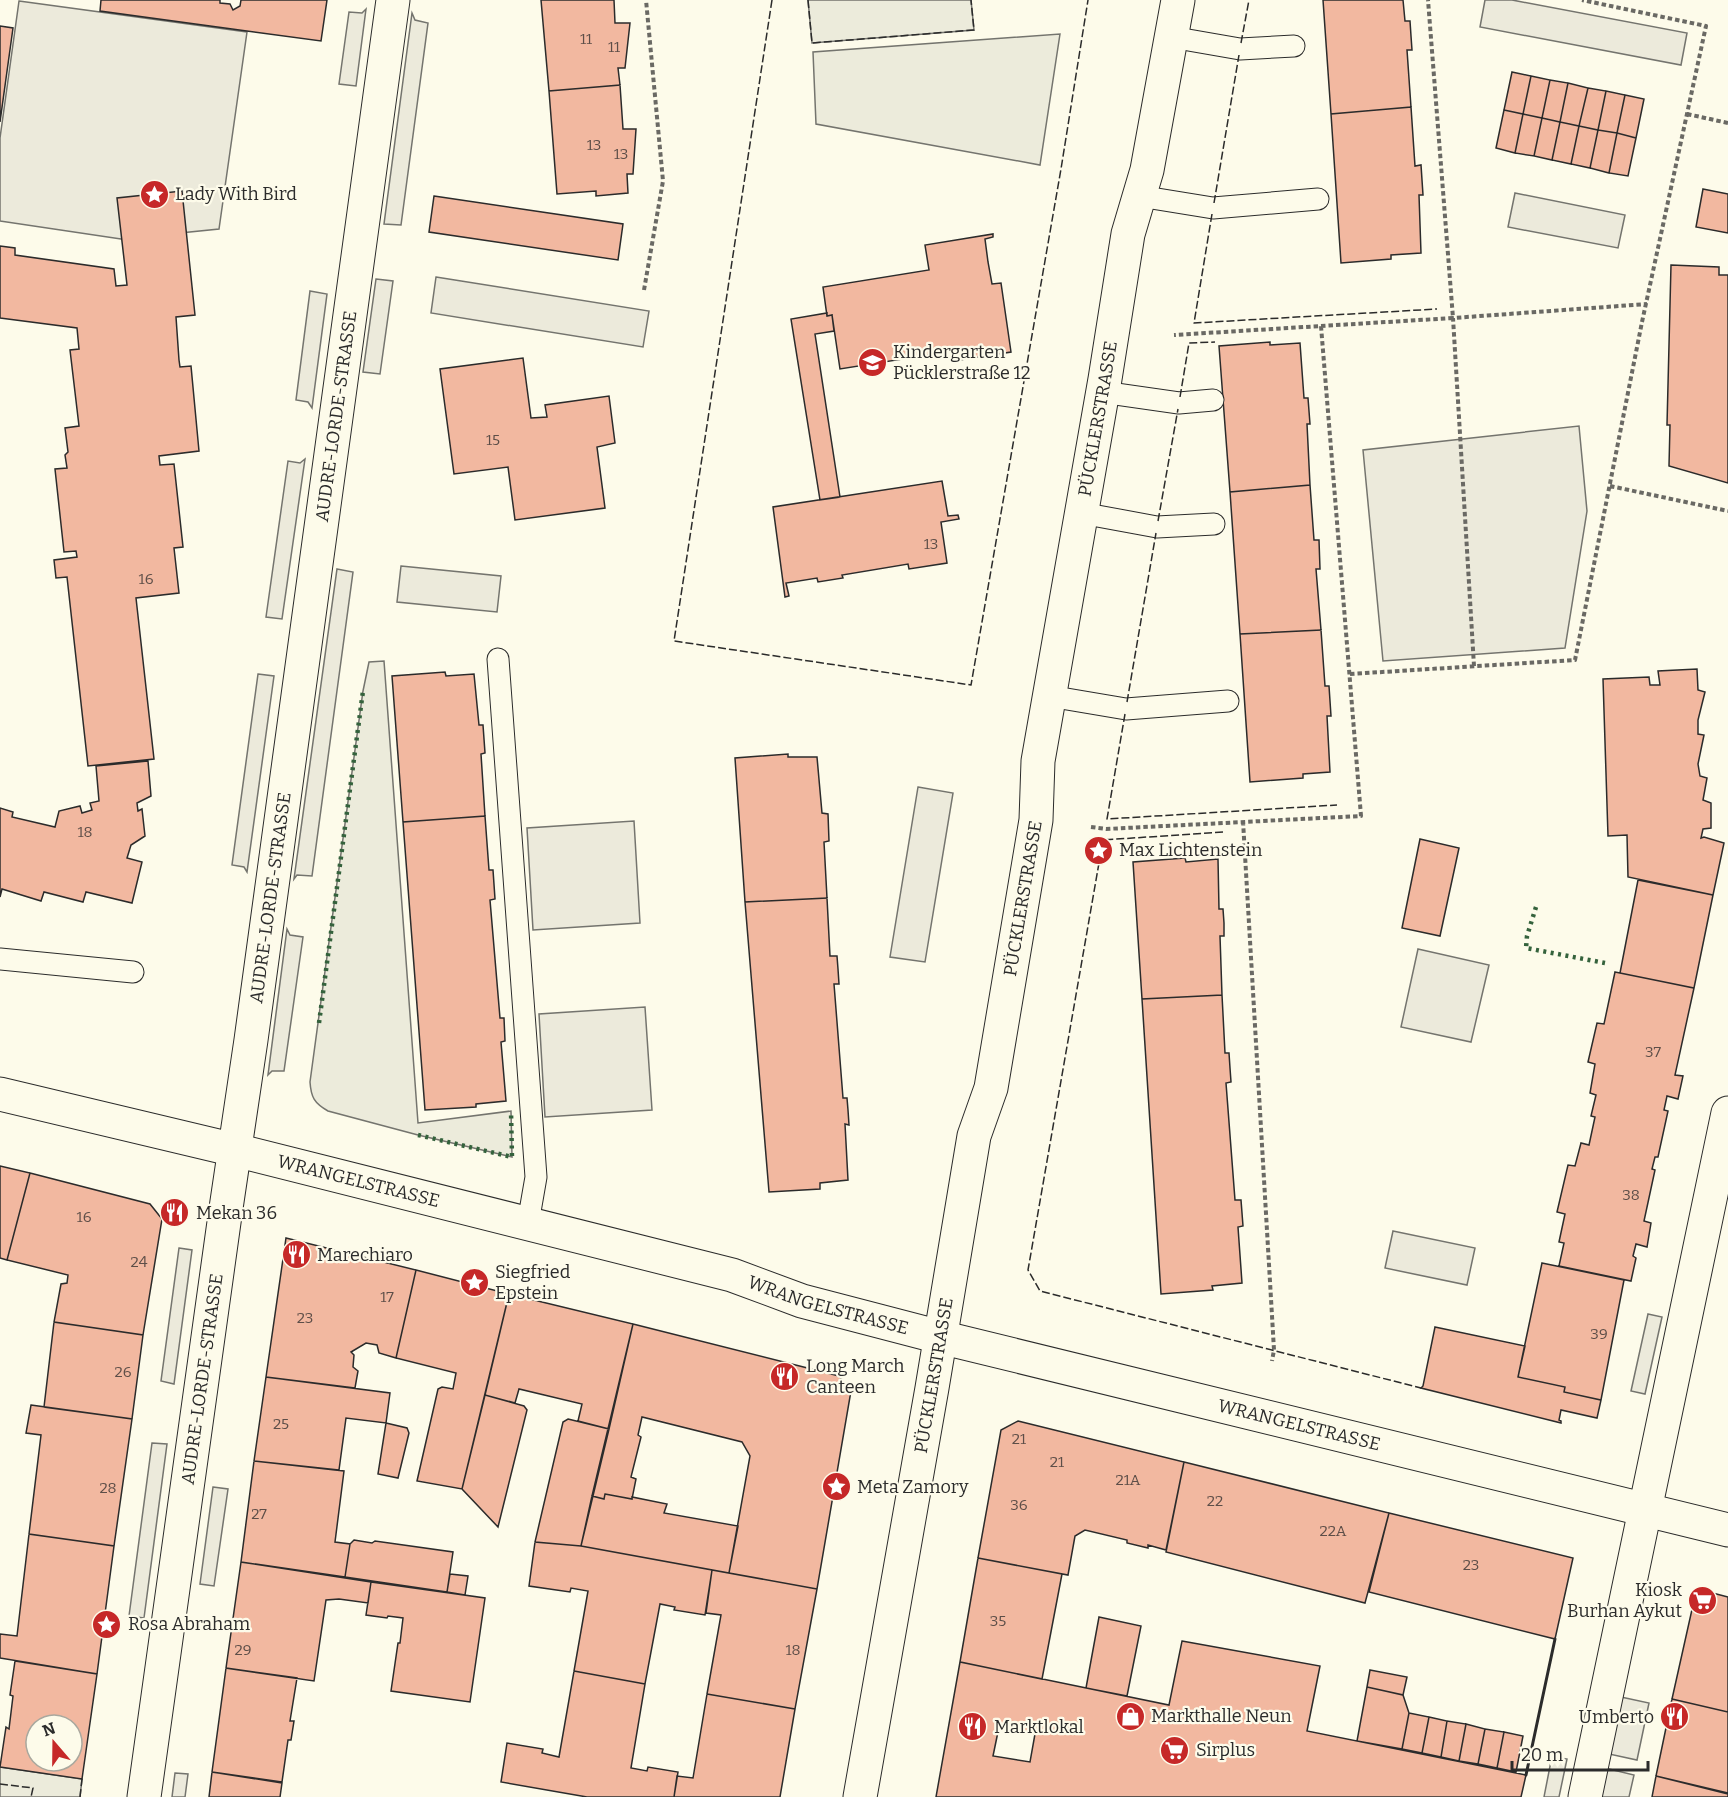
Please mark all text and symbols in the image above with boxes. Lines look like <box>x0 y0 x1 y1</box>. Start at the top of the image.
house number: 11 <box>580 30 592 48</box>
house number: 11 <box>608 38 620 56</box>
house number: 13 <box>587 136 601 154</box>
house number: 13 <box>614 145 628 163</box>
place icon: Lady With Bird <box>138 178 170 210</box>
place label: Lady With Bird <box>175 183 297 205</box>
street label: AUDRE-LORDE-STRASSE <box>311 309 361 523</box>
street label: PÜCKLERSTRASSE <box>1074 339 1122 498</box>
place label: Kindergarten Pücklerstraße 12 <box>893 341 1031 384</box>
school or university icon: Kindergarten Pücklerstraße 12 <box>856 346 888 378</box>
house number: 15 <box>486 431 500 449</box>
house number: 13 <box>924 535 938 553</box>
house number: 16 <box>139 570 154 588</box>
street label: AUDRE-LORDE-STRASSE <box>245 791 296 1005</box>
street label: PÜCKLERSTRASSE <box>999 819 1047 978</box>
house number: 18 <box>77 823 93 841</box>
place icon: Max Lichtenstein <box>1082 834 1114 866</box>
place label: Max Lichtenstein <box>1119 839 1263 861</box>
house number: 37 <box>1645 1043 1662 1061</box>
street label: WRANGELSTRASSE <box>275 1150 442 1212</box>
house number: 38 <box>1622 1186 1640 1204</box>
restaurant icon: Mekan 36 <box>159 1197 191 1229</box>
place label: Mekan 36 <box>196 1202 277 1224</box>
house number: 16 <box>77 1208 92 1226</box>
restaurant icon: Marechiaro <box>280 1239 312 1271</box>
place label: Marechiaro <box>317 1244 413 1266</box>
house number: 24 <box>131 1253 148 1271</box>
place label: Siegfried Epstein <box>495 1261 571 1304</box>
place icon: Siegfried Epstein <box>458 1266 490 1298</box>
street label: WRANGELSTRASSE <box>745 1271 911 1339</box>
street label: AUDRE-LORDE-STRASSE <box>177 1272 228 1486</box>
house number: 17 <box>380 1288 394 1306</box>
street label: PÜCKLERSTRASSE <box>910 1296 958 1455</box>
house number: 23 <box>297 1309 313 1327</box>
house number: 39 <box>1590 1325 1608 1343</box>
place label: Long March Canteen <box>806 1355 904 1398</box>
restaurant icon: Long March Canteen <box>769 1360 801 1392</box>
house number: 26 <box>115 1363 132 1381</box>
street label: WRANGELSTRASSE <box>1216 1394 1383 1455</box>
house number: 25 <box>273 1415 289 1433</box>
house number: 21 <box>1012 1430 1026 1448</box>
house number: 21 <box>1050 1453 1064 1471</box>
place icon: Meta Zamory <box>820 1471 852 1503</box>
house number: 21A <box>1116 1471 1141 1489</box>
place label: Meta Zamory <box>857 1476 969 1498</box>
house number: 28 <box>99 1479 117 1497</box>
house number: 22 <box>1207 1492 1223 1510</box>
house number: 36 <box>1010 1496 1028 1514</box>
house number: 27 <box>251 1505 267 1523</box>
house number: 22A <box>1320 1522 1347 1540</box>
house number: 23 <box>1463 1556 1479 1574</box>
place label: Kiosk Burhan Aykut <box>1567 1579 1683 1622</box>
supermarket icon: Kiosk Burhan Aykut <box>1687 1584 1719 1616</box>
place icon: Rosa Abraham <box>91 1608 123 1640</box>
house number: 35 <box>990 1612 1006 1630</box>
place label: Rosa Abraham <box>128 1613 250 1635</box>
house number: 29 <box>235 1641 251 1659</box>
house number: 18 <box>785 1641 801 1659</box>
shop icon: Markthalle Neun <box>1114 1700 1146 1732</box>
restaurant icon: Umberto <box>1659 1701 1691 1733</box>
place label: Markthalle Neun <box>1151 1705 1292 1727</box>
place label: Umberto <box>1578 1706 1654 1728</box>
restaurant icon: Marktlokal <box>957 1711 989 1743</box>
north arrow <box>24 1713 84 1773</box>
place label: Marktlokal <box>994 1716 1084 1738</box>
text: N <box>40 1718 58 1740</box>
supermarket icon: Sirplus <box>1159 1734 1191 1766</box>
scale bar <box>1512 1734 1648 1772</box>
place label: Sirplus <box>1196 1739 1255 1761</box>
text: 20 m <box>1521 1744 1563 1766</box>

